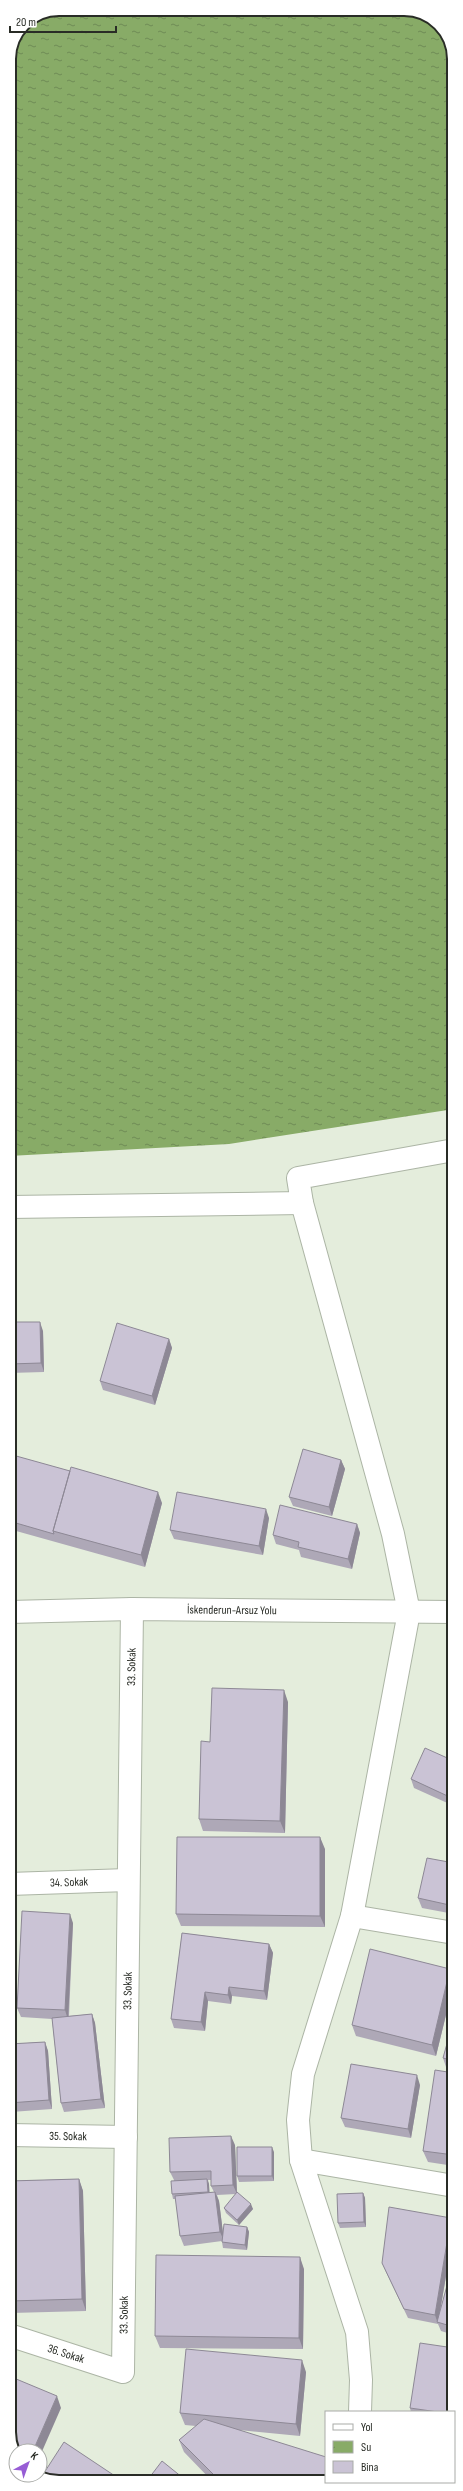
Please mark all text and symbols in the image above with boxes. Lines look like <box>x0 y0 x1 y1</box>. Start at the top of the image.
scale bar <box>10 8 116 34</box>
text: 20 m <box>16 15 36 30</box>
street label: İskenderun-Arsuz Yolu <box>187 1603 277 1618</box>
street label: 33. Sokak <box>124 1647 140 1686</box>
street label: 34. Sokak <box>50 1874 89 1891</box>
street label: 33. Sokak <box>120 1971 136 2010</box>
street label: 35. Sokak <box>49 2129 87 2144</box>
street label: 33. Sokak <box>116 2295 132 2334</box>
street label: 36. Sokak <box>45 2341 87 2367</box>
legend <box>325 2411 455 2483</box>
text: Yol <box>361 2420 373 2435</box>
text: Su <box>361 2440 371 2455</box>
north arrow <box>8 2443 48 2483</box>
text: K <box>28 2449 41 2463</box>
text: Bina <box>361 2460 379 2475</box>

